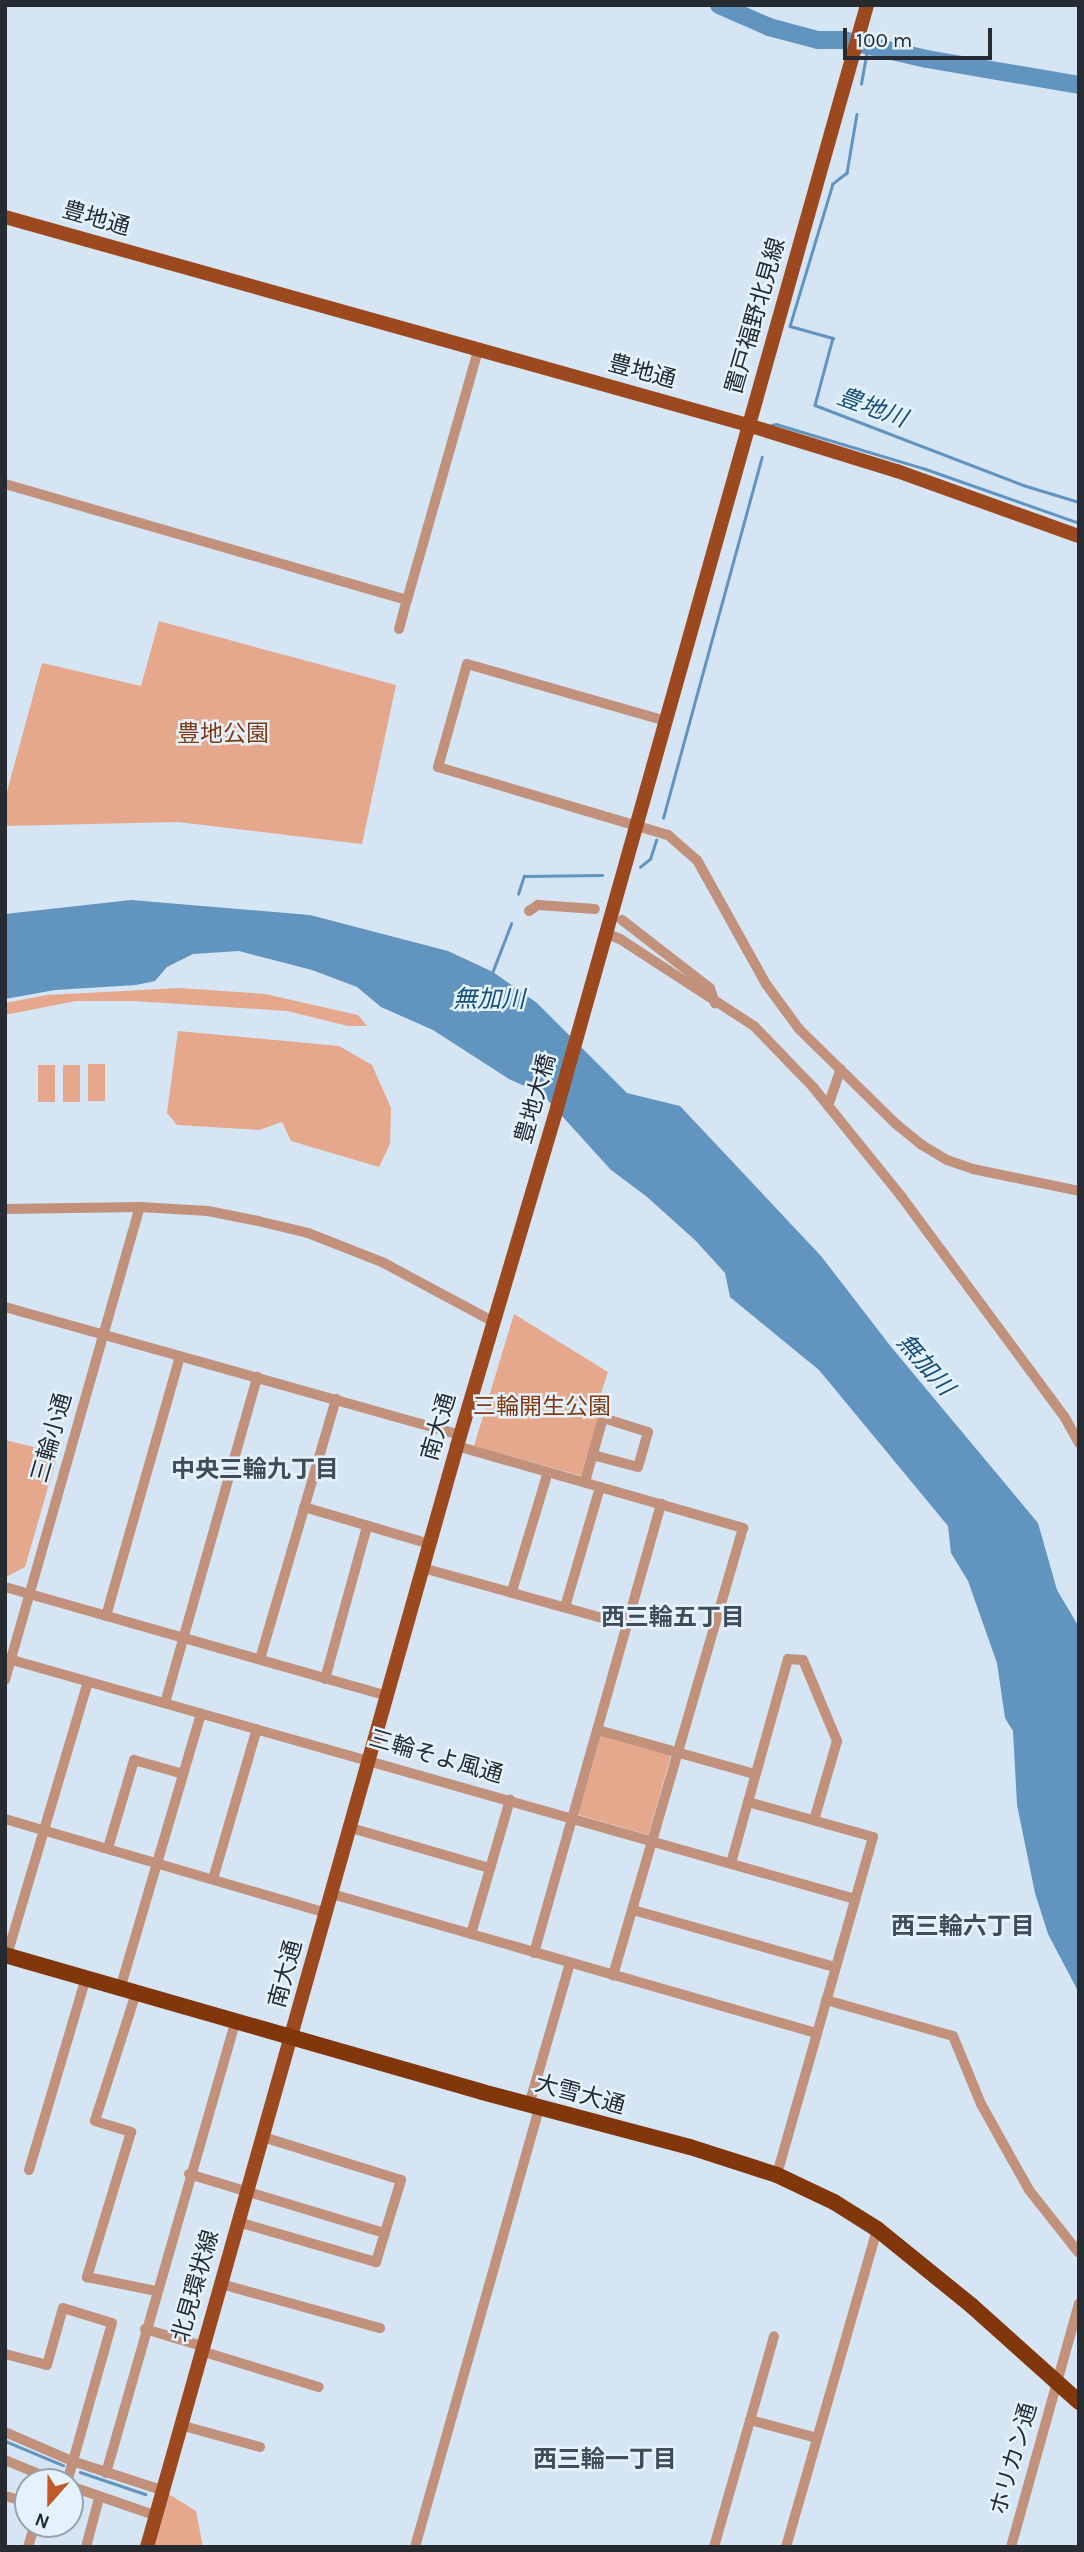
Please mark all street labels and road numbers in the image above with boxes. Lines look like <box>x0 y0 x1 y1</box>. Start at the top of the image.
street label: 豊地通 <box>59 196 133 242</box>
street label: 置戸福野北見線 <box>721 235 791 397</box>
street label: 豊地通 <box>605 350 679 394</box>
street label: 豊地大橋 <box>510 1051 562 1147</box>
street label: 三輪小通 <box>26 1390 78 1486</box>
street label: 南大通 <box>416 1390 462 1464</box>
street label: 三輪そよ風通 <box>366 1725 506 1789</box>
street label: 南大通 <box>264 1937 308 2011</box>
street label: 大雪大通 <box>532 2070 628 2120</box>
street label: 北見環状線 <box>167 2227 225 2345</box>
street label: ホリカン通 <box>985 2400 1043 2518</box>

